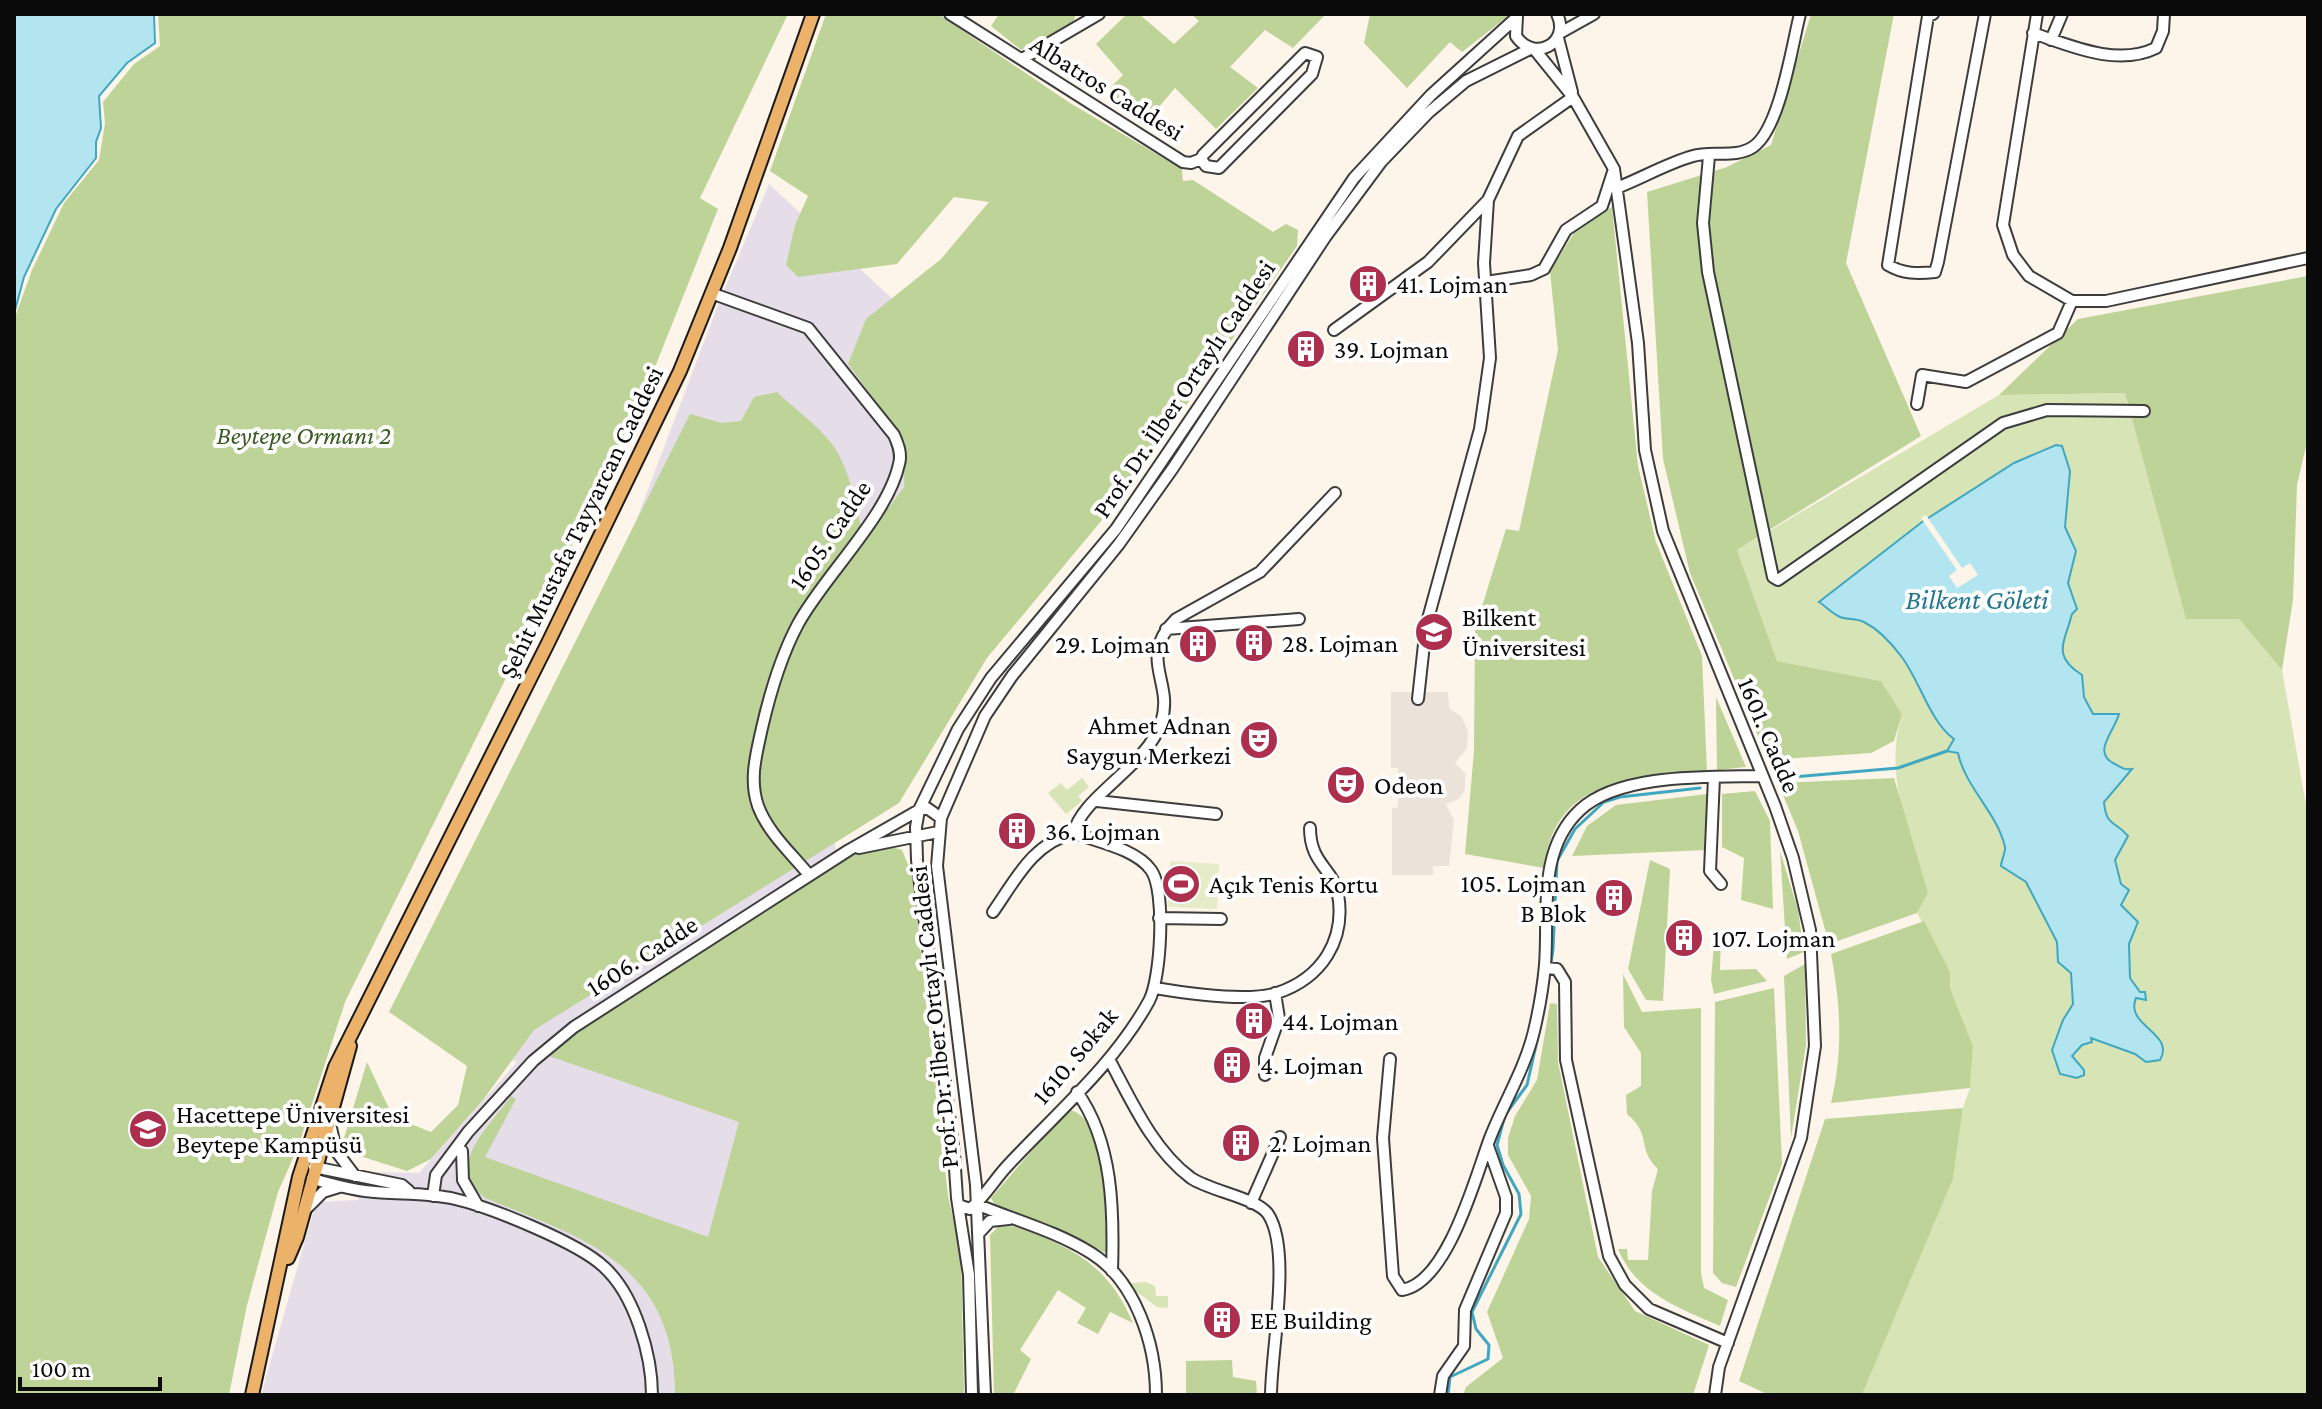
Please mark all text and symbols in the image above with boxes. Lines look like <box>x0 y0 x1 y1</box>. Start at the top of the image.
street label: Albatros Caddesi <box>1025 29 1189 147</box>
street label: Prof. Dr. İlber Ortaylı Caddesi <box>1087 255 1281 523</box>
building icon: 41. Lojman <box>1347 263 1389 305</box>
place label: 41. Lojman <box>1396 270 1508 299</box>
building icon: 39. Lojman <box>1285 328 1327 370</box>
place label: 39. Lojman <box>1334 335 1449 364</box>
street label: Şehit Mustafa Tayyarcan Caddesi <box>493 361 669 683</box>
park label: Beytepe Ormanı 2 <box>217 421 391 450</box>
street label: 1605. Cadde <box>783 475 877 595</box>
water label: Bilkent Göleti <box>1906 584 2049 615</box>
place label: Bilkent Üniversitesi <box>1462 603 1586 662</box>
school or university icon: Bilkent Üniversitesi <box>1413 611 1455 653</box>
building icon: 28. Lojman <box>1233 622 1275 664</box>
building icon: 29. Lojman <box>1177 623 1219 665</box>
place label: 28. Lojman <box>1282 629 1398 658</box>
place label: 29. Lojman <box>1055 630 1170 659</box>
street label: 1601. Cadde <box>1732 673 1806 797</box>
place label: Ahmet Adnan Saygun Merkezi <box>1066 711 1231 770</box>
theatre icon: Ahmet Adnan Saygun Merkezi <box>1238 719 1280 761</box>
theatre icon: Odeon <box>1325 764 1367 806</box>
place label: Odeon <box>1374 771 1443 800</box>
building icon: 36. Lojman <box>996 810 1038 852</box>
place label: 36. Lojman <box>1045 817 1160 846</box>
sports icon: Açık Tenis Kortu <box>1160 863 1202 905</box>
street label: Prof. Dr. İlber Ortaylı Caddesi <box>904 864 964 1170</box>
place label: 105. Lojman B Blok <box>1461 869 1587 928</box>
place label: Açık Tenis Kortu <box>1209 870 1378 899</box>
building icon: 105. Lojman B Blok <box>1593 877 1635 919</box>
street label: 1606. Cadde <box>581 909 703 1003</box>
building icon: 107. Lojman <box>1663 917 1705 959</box>
place label: 107. Lojman <box>1712 924 1836 953</box>
building icon: 44. Lojman <box>1233 1000 1275 1042</box>
street label: 1610. Sokak <box>1026 1001 1124 1110</box>
place label: 44. Lojman <box>1282 1007 1399 1036</box>
building icon: 4. Lojman <box>1211 1044 1253 1086</box>
place label: 4. Lojman <box>1260 1051 1363 1080</box>
place label: Hacettepe Üniversitesi Beytepe Kampüsü <box>176 1100 410 1159</box>
school or university icon: Hacettepe Üniversitesi Beytepe Kampüsü <box>127 1108 169 1150</box>
building icon: 2. Lojman <box>1220 1122 1262 1164</box>
place label: 2. Lojman <box>1269 1129 1371 1158</box>
building icon: EE Building <box>1201 1299 1243 1341</box>
place label: EE Building <box>1250 1306 1372 1335</box>
scale bar <box>20 1341 160 1391</box>
text: 100 m <box>32 1355 91 1382</box>

